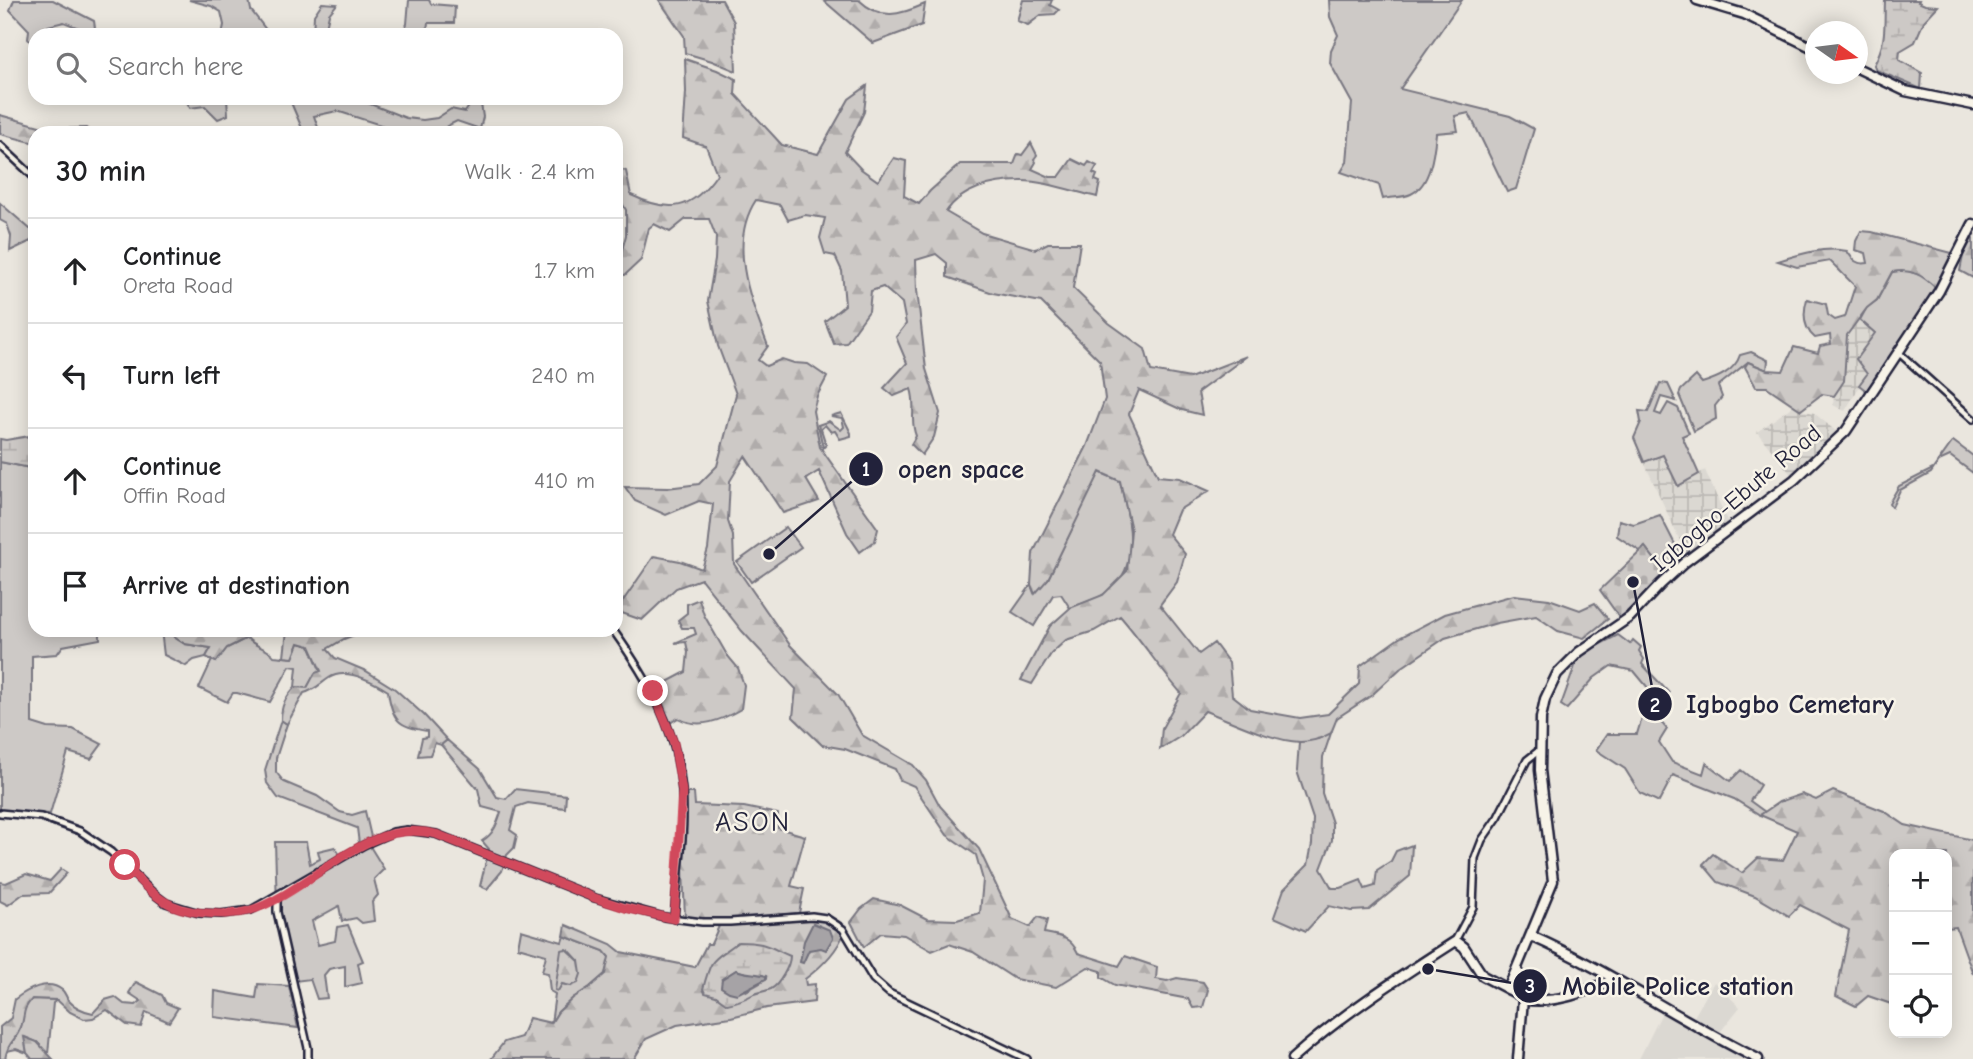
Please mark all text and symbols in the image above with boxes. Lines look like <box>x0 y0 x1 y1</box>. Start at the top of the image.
north arrow <box>1805 21 1868 84</box>
search box <box>28 28 623 105</box>
icon: search <box>52 48 90 86</box>
text: Search here <box>108 52 243 82</box>
text: 30 min <box>56 154 146 189</box>
text: Walk · 2.4 km <box>465 158 595 185</box>
text: Continue <box>123 242 221 272</box>
icon: ahead <box>56 252 94 290</box>
text: 1.7 km <box>534 257 595 284</box>
text: Oreta Road <box>123 272 233 299</box>
icon: left <box>56 357 94 395</box>
text: Turn left <box>123 361 220 391</box>
text: 240 m <box>531 362 595 389</box>
street label: Igbogbo-Ebute Road <box>1645 419 1827 577</box>
callout: open space <box>849 446 1037 493</box>
text: Continue <box>123 452 221 482</box>
text: open space <box>898 455 1024 485</box>
text: 1 <box>862 457 870 481</box>
icon: ahead <box>56 462 94 500</box>
text: 410 m <box>534 467 595 494</box>
text: Offin Road <box>123 482 226 509</box>
icon: arrive <box>56 567 94 605</box>
text: Arrive at destination <box>123 571 350 601</box>
route end <box>637 675 668 706</box>
callout: Igbogbo Cemetary <box>1637 681 1908 728</box>
text: Igbogbo Cemetary <box>1686 690 1894 720</box>
text: 2 <box>1650 693 1660 717</box>
district label: ASON <box>715 806 791 838</box>
route start <box>109 849 140 880</box>
map controls <box>1889 849 1952 1038</box>
button: + <box>1889 849 1952 912</box>
button: − <box>1889 912 1952 975</box>
callout: Mobile Police station <box>1513 962 1807 1009</box>
text: Mobile Police station <box>1562 972 1794 1002</box>
text: 3 <box>1525 974 1535 998</box>
button: locate <box>1889 975 1952 1038</box>

